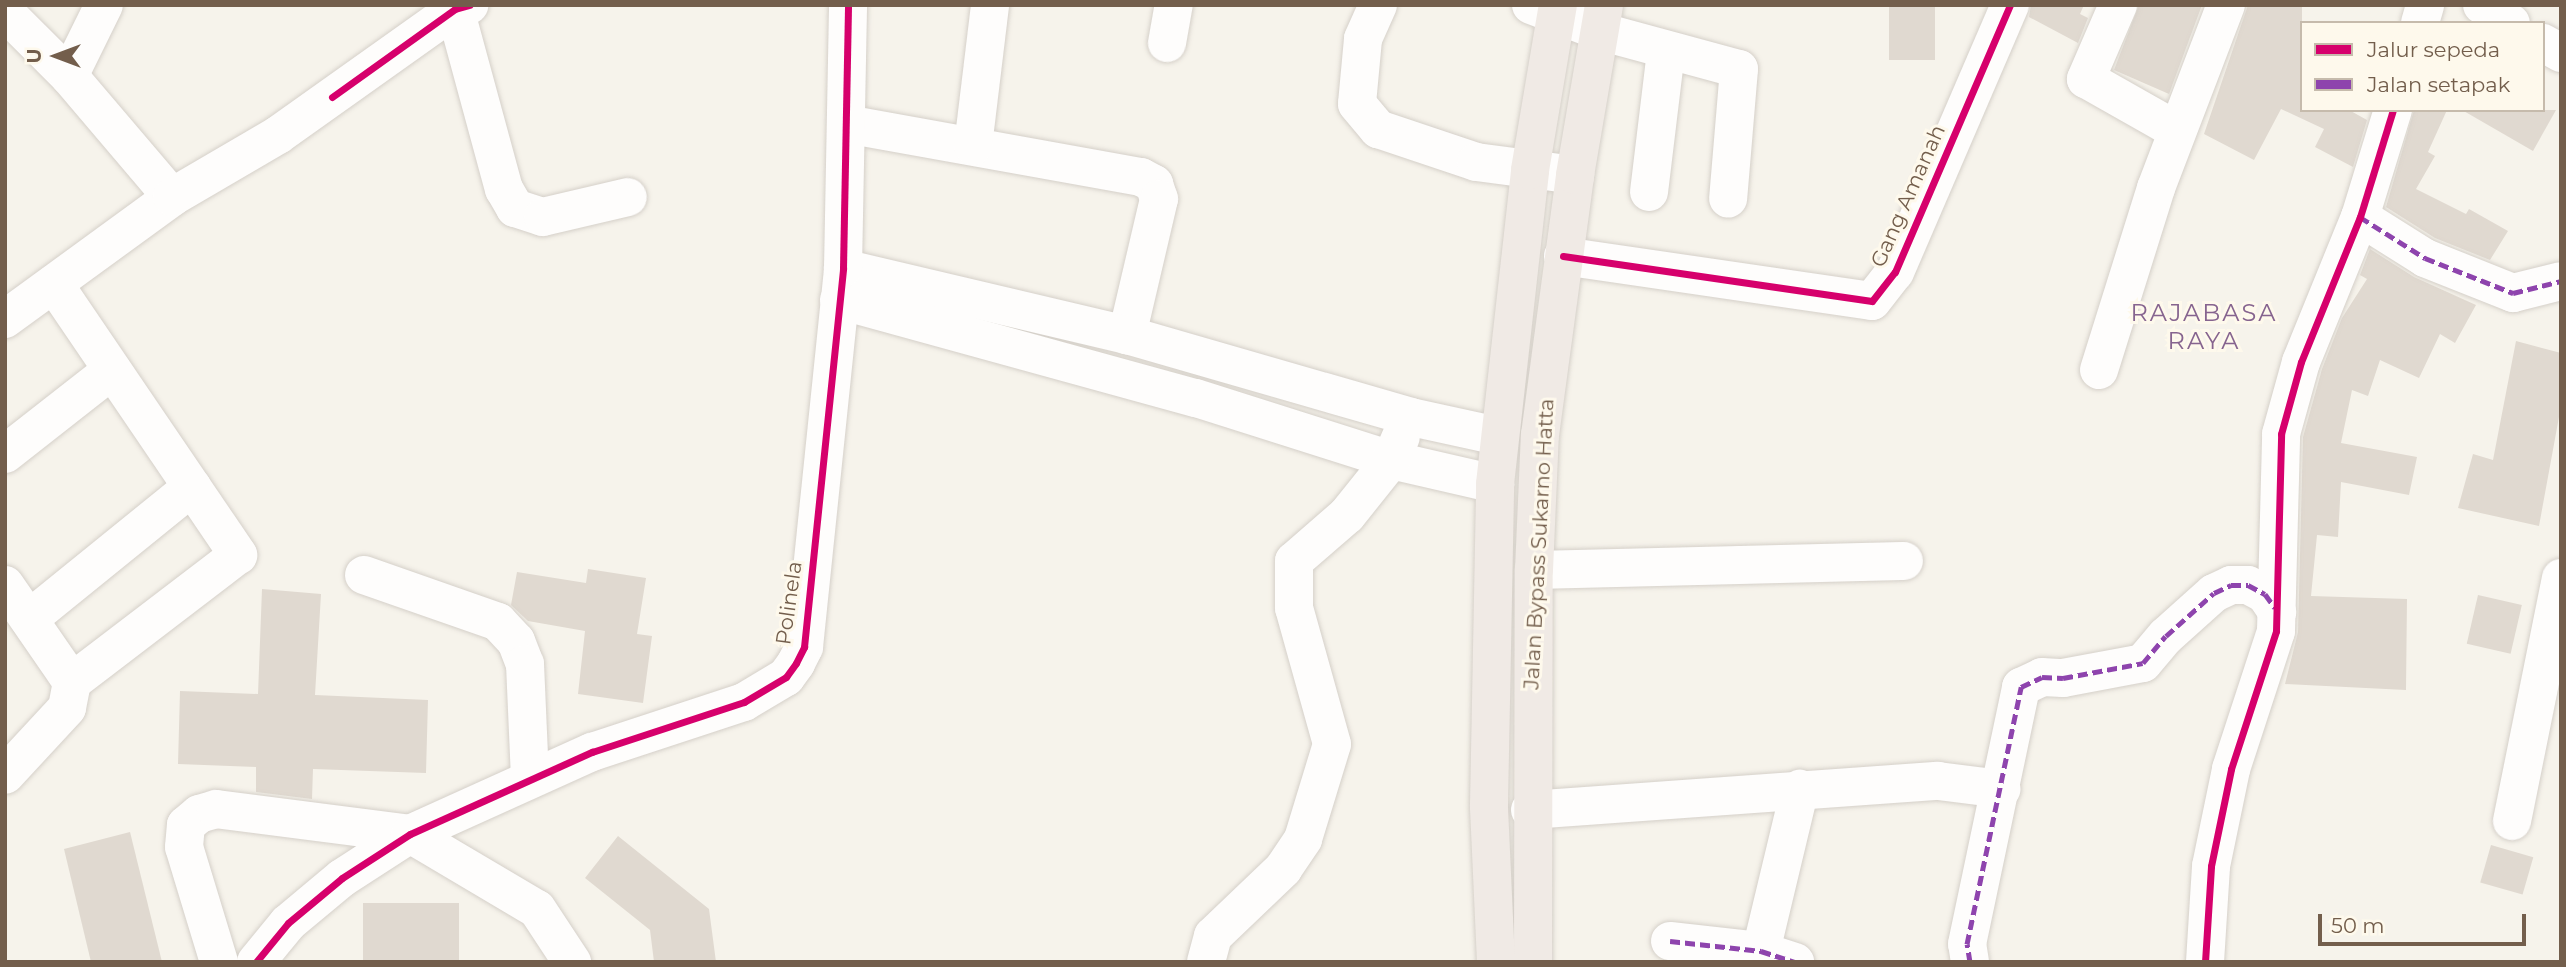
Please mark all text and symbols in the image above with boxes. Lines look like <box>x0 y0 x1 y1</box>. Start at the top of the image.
north arrow <box>21 21 91 91</box>
legend <box>2300 21 2545 112</box>
text: Jalur sepeda <box>2367 37 2500 62</box>
text: U <box>23 49 46 64</box>
text: Jalan setapak <box>2367 72 2510 97</box>
street label: Gang Amanah <box>1865 121 1951 271</box>
district label: RAJABASA RAYA <box>2132 299 2276 355</box>
street label: Jalan Bypass Sukarno Hatta <box>1519 398 1559 690</box>
street label: Polinela <box>771 560 807 646</box>
scale bar <box>2321 900 2529 944</box>
text: 50 m <box>2331 913 2385 938</box>

